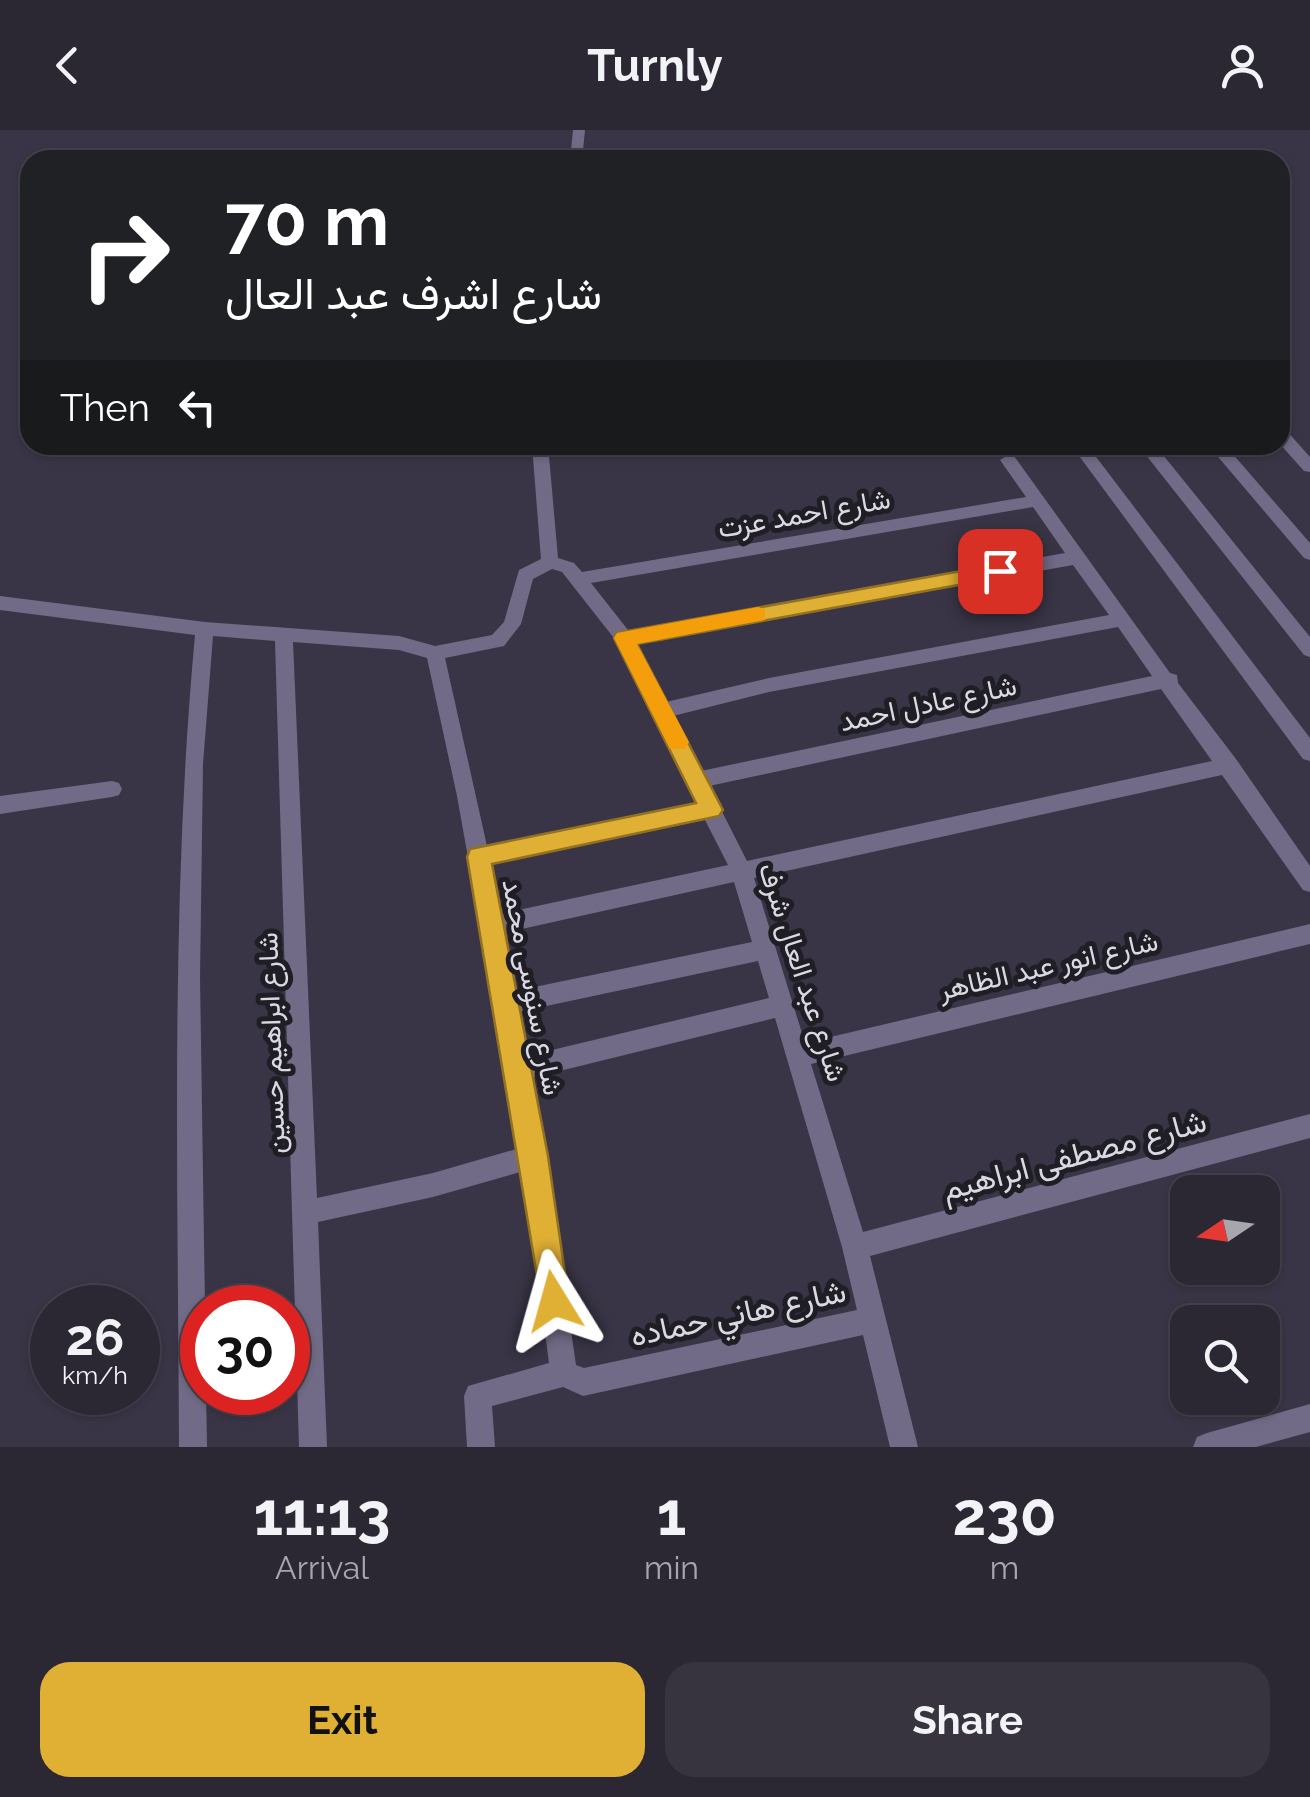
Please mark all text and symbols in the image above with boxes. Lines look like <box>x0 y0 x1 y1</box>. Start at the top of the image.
icon: back <box>40 38 95 93</box>
icon: person <box>1215 38 1270 93</box>
text: Turnly <box>587 39 723 92</box>
text: 70 m <box>225 179 389 261</box>
icon: right <box>60 190 190 320</box>
text: شارع اشرف عبد العال <box>225 267 602 320</box>
icon: left <box>170 380 225 435</box>
text: Then <box>60 385 150 430</box>
street label: شارع احمد عزت <box>715 482 893 547</box>
pin <box>958 529 1043 614</box>
icon: arrive <box>973 544 1028 599</box>
street label: شارع عادل احمد <box>837 669 1020 740</box>
street label: شارع عبد العال شرف <box>750 859 853 1086</box>
street label: شارع سنوسى محمد <box>493 876 570 1098</box>
street label: شارع انور عبد الظاهر <box>934 924 1162 1009</box>
street label: شارع ابراهيم حسين <box>251 931 294 1154</box>
street label: شارع مصطفى ابراهيم <box>938 1101 1211 1211</box>
north arrow <box>1170 1175 1280 1285</box>
map controls <box>1170 1175 1280 1415</box>
position arrow <box>502 1249 606 1353</box>
street label: شارع هاني حماده <box>627 1272 851 1361</box>
speed limit sign: 30 <box>180 1285 310 1415</box>
button: search <box>1170 1305 1280 1415</box>
text: 26 <box>66 1308 124 1367</box>
text: km/h <box>62 1360 128 1390</box>
text: 11:13 <box>253 1479 391 1549</box>
text: 1 <box>657 1479 686 1549</box>
text: 230 <box>952 1479 1057 1549</box>
text: Arrival <box>275 1549 369 1586</box>
text: min <box>644 1549 699 1586</box>
text: m <box>990 1549 1019 1586</box>
button: Exit <box>40 1662 645 1777</box>
button: Share <box>665 1662 1270 1777</box>

